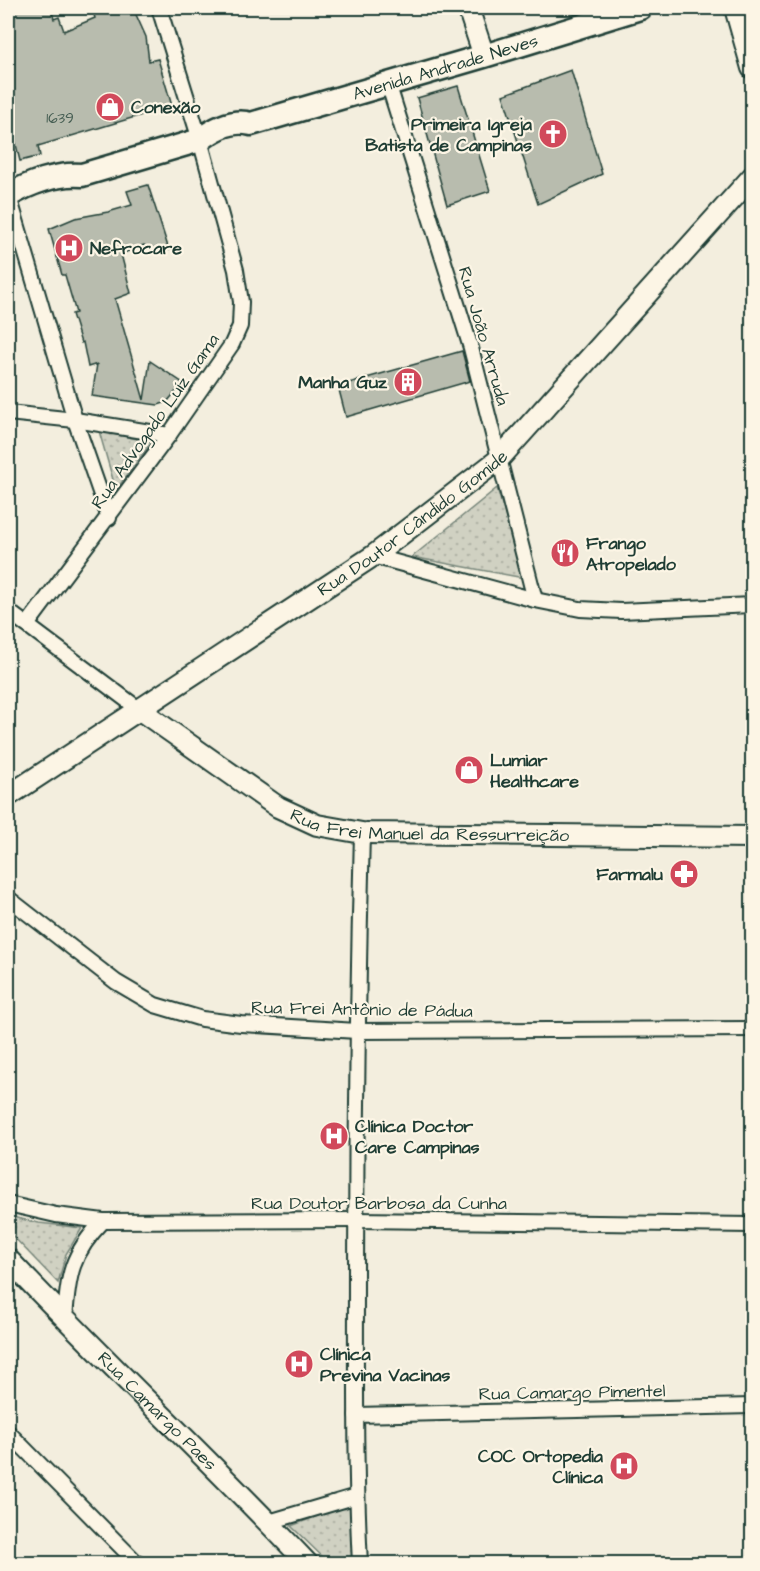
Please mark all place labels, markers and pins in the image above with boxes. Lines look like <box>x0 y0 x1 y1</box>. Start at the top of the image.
shop icon: Conexão <box>94 91 126 123</box>
place label: Conexão <box>131 95 201 120</box>
place label: Primeira Igreja Batista de Campinas <box>365 112 533 158</box>
church icon: Primeira Igreja Batista de Campinas <box>537 118 569 150</box>
hospital icon: Nefrocare <box>53 232 85 264</box>
place label: Nefrocare <box>90 236 182 261</box>
building icon: Manha Guz <box>392 366 424 398</box>
place label: Manha Guz <box>298 370 388 395</box>
place label: Frango Atropelado <box>586 531 677 577</box>
restaurant icon: Frango Atropelado <box>549 537 581 569</box>
place label: Lumiar Healthcare <box>490 748 579 794</box>
shop icon: Lumiar Healthcare <box>453 754 485 786</box>
pharmacy icon: Farmalu <box>668 858 700 890</box>
place label: Farmalu <box>596 862 663 887</box>
place label: Clínica Doctor Care Campinas <box>355 1114 480 1160</box>
hospital icon: Clínica Doctor Care Campinas <box>318 1120 350 1152</box>
place label: Clínica Previna Vacinas <box>320 1342 450 1388</box>
hospital icon: Clínica Previna Vacinas <box>283 1348 315 1380</box>
place label: COC Ortopedia Clínica <box>478 1444 604 1490</box>
hospital icon: COC Ortopedia Clínica <box>608 1450 640 1482</box>

